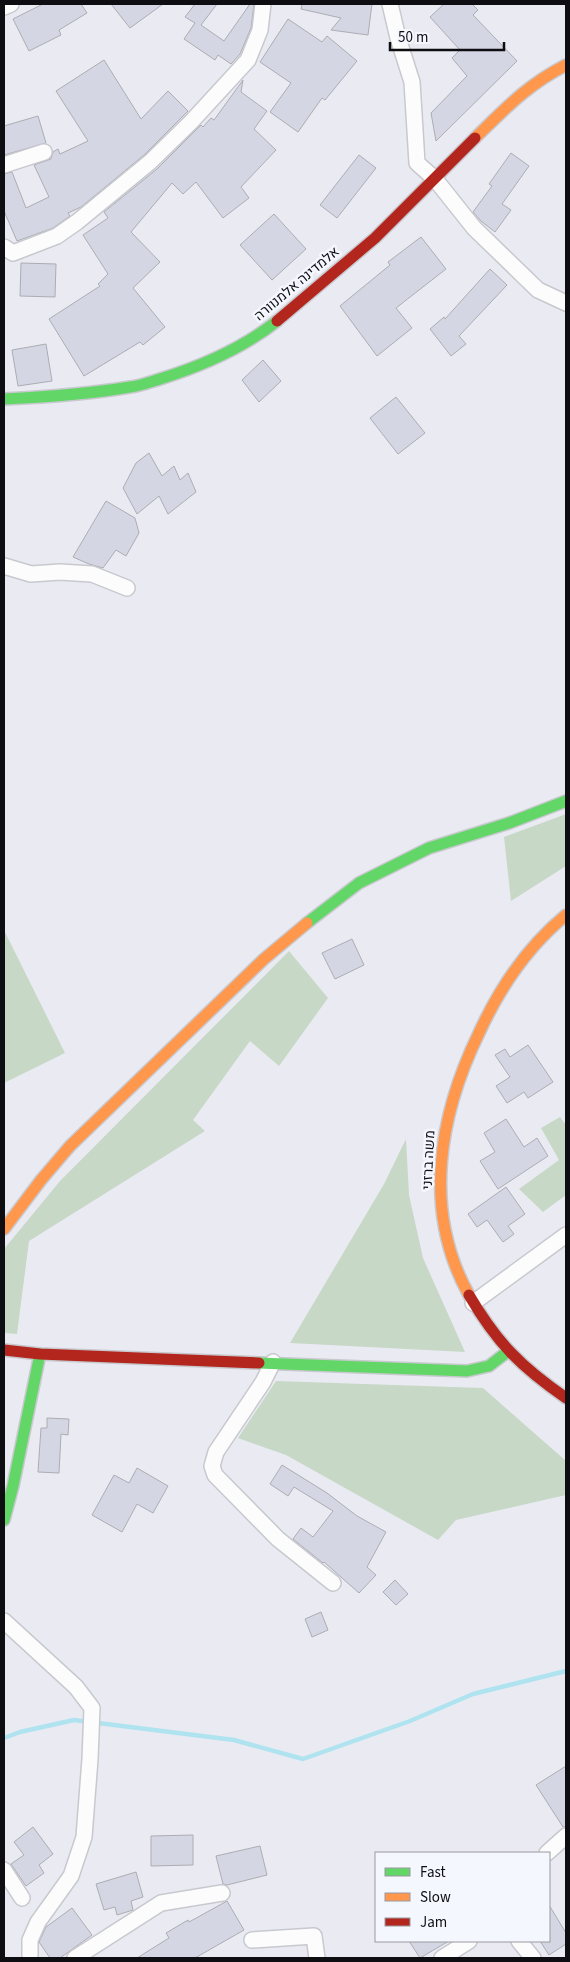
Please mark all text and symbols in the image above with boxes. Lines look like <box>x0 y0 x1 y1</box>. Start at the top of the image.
scale bar <box>390 20 504 52</box>
text: 50 m <box>398 27 428 48</box>
street label: אלמדינה אלמנוורה <box>250 242 344 326</box>
street label: משה ברזני <box>417 1130 441 1190</box>
legend <box>375 1852 550 1942</box>
text: Fast <box>420 1862 446 1883</box>
text: Slow <box>420 1887 451 1908</box>
text: Jam <box>420 1912 447 1933</box>

